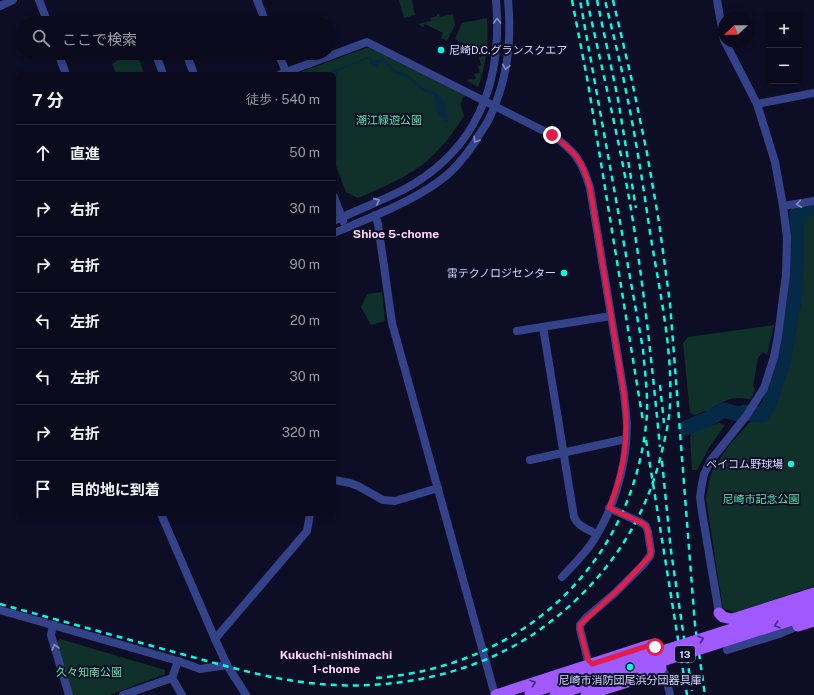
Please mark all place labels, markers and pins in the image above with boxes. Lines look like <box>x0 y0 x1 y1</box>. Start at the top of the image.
place label: 尼崎D.C.グランスクエア <box>449 44 567 56</box>
marker: 尼崎D.C.グランスクエア <box>436 45 446 55</box>
place label: 雷テクノロジセンター <box>447 267 556 279</box>
marker: 雷テクノロジセンター <box>559 268 569 278</box>
place label: ベイコム野球場 <box>706 458 783 470</box>
marker: ベイコム野球場 <box>786 459 796 469</box>
marker: 尼崎市消防団尾浜分団器具庫 <box>625 662 635 672</box>
place label: 尼崎市消防団尾浜分団器具庫 <box>559 674 702 686</box>

